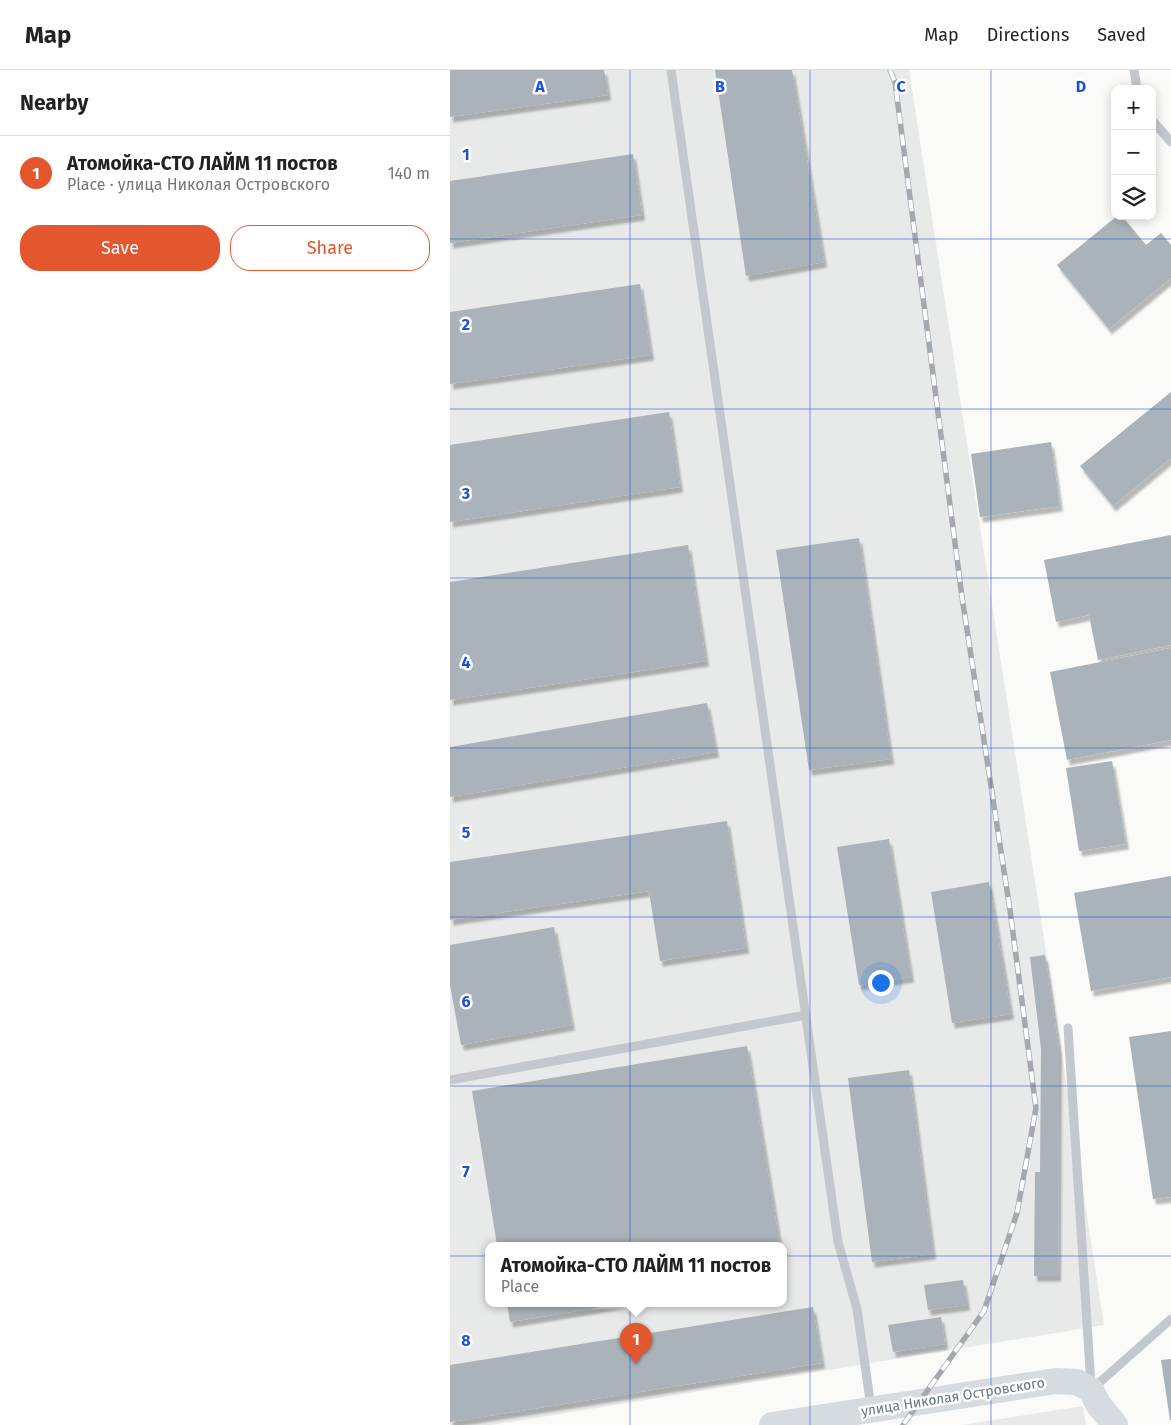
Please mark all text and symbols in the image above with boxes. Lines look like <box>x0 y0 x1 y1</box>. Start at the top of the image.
text: Map <box>25 21 71 49</box>
text: Map <box>924 24 959 46</box>
text: Directions <box>987 24 1069 46</box>
text: Saved <box>1097 24 1146 46</box>
text: A <box>534 77 545 96</box>
text: B <box>715 77 725 96</box>
text: C <box>896 77 906 96</box>
text: D <box>1076 77 1086 96</box>
map controls <box>1111 85 1156 220</box>
button: + <box>1111 85 1156 130</box>
text: Nearby <box>20 90 88 116</box>
button: − <box>1111 130 1156 175</box>
text: 1 <box>462 145 470 164</box>
text: Атомойка-СТО ЛАЙМ 11 постов <box>67 152 338 175</box>
text: 1 <box>32 164 40 183</box>
text: 140 m <box>388 164 430 183</box>
text: Place · улица Николая Островского <box>67 175 330 194</box>
button: layers <box>1111 175 1156 220</box>
button: Save <box>20 225 220 271</box>
button: Share <box>230 225 430 271</box>
text: 2 <box>462 315 470 334</box>
text: 3 <box>461 484 470 503</box>
text: 4 <box>461 653 471 672</box>
text: 5 <box>462 823 471 842</box>
your location <box>868 970 894 996</box>
text: 6 <box>461 992 471 1011</box>
text: 7 <box>462 1162 470 1181</box>
popup <box>485 1242 787 1307</box>
text: Атомойка-СТО ЛАЙМ 11 постов <box>501 1254 771 1277</box>
text: Place <box>501 1277 539 1296</box>
pin: 1 <box>620 1323 652 1364</box>
text: 8 <box>461 1331 471 1350</box>
street label: улица Николая Островского <box>860 1374 1046 1420</box>

